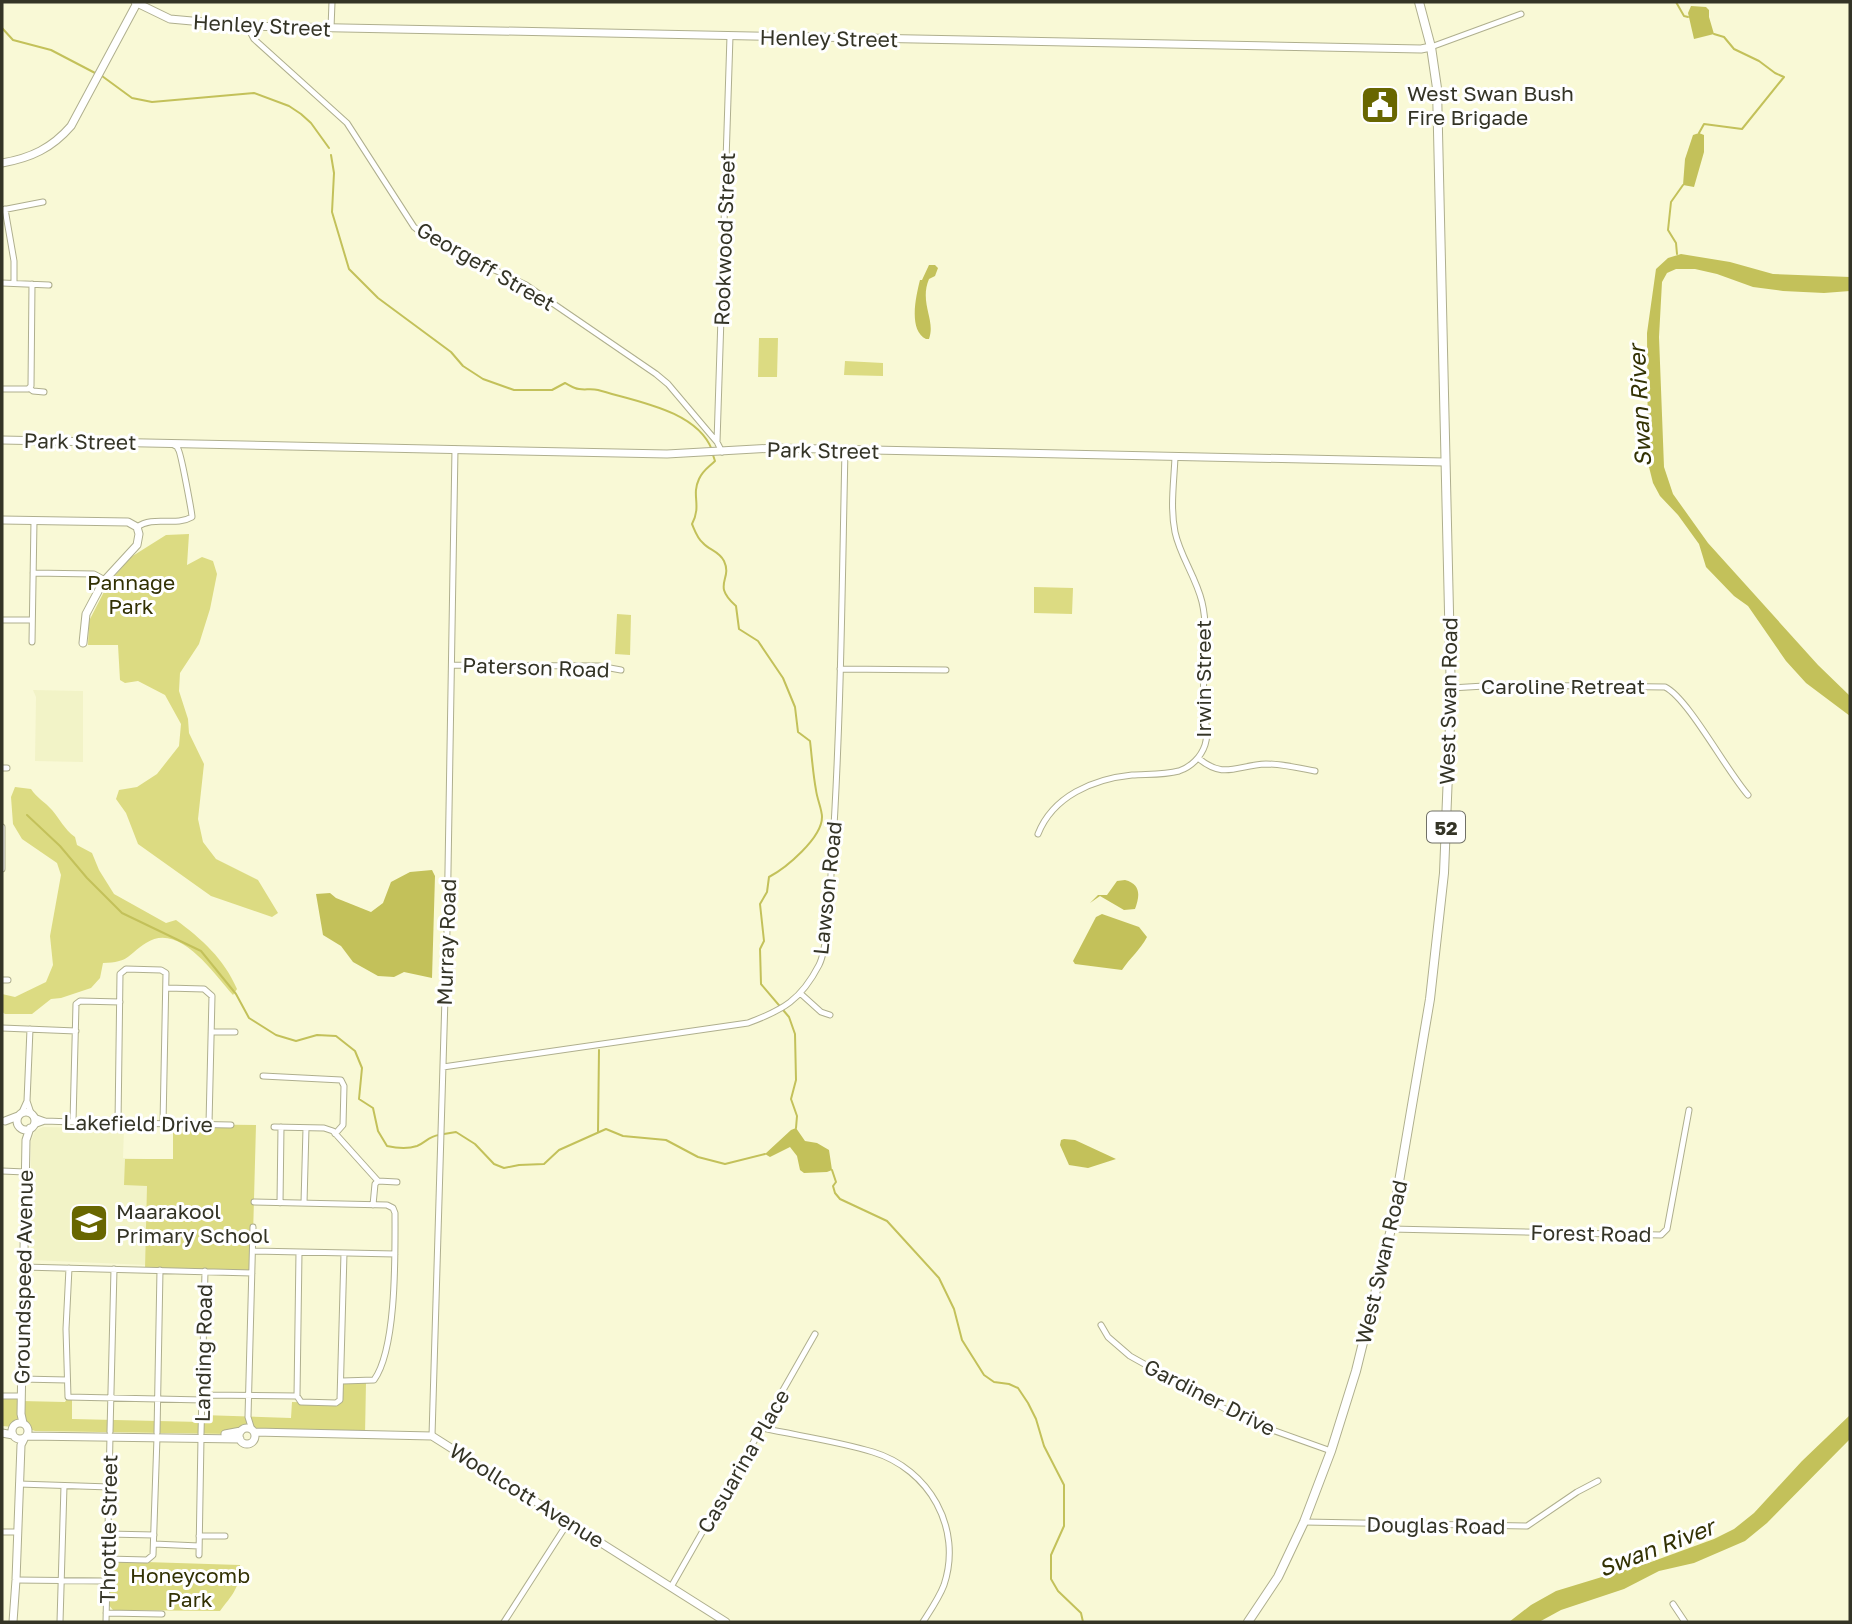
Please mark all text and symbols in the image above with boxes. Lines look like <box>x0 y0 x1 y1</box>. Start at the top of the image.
street label: Henley Street <box>192 8 332 42</box>
street label: Henley Street <box>760 24 898 52</box>
place label: West Swan Bush Fire Brigade <box>1407 80 1574 130</box>
public building icon: West Swan Bush Fire Brigade <box>1359 84 1401 126</box>
street label: Rookwood Street <box>708 152 740 326</box>
street label: Georgeff Street <box>412 216 560 316</box>
water label: Swan River <box>1622 341 1656 468</box>
street label: Park Street <box>23 427 137 455</box>
street label: Park Street <box>766 436 880 464</box>
park label: Pannage Park <box>87 569 175 619</box>
street label: West Swan Road <box>1434 617 1462 785</box>
street label: Irwin Street <box>1190 620 1216 738</box>
street label: Paterson Road <box>462 651 610 683</box>
street label: Caroline Retreat <box>1481 673 1645 699</box>
road number: 52 <box>1427 812 1465 842</box>
street label: Lawson Road <box>807 820 847 956</box>
street label: Murray Road <box>431 878 461 1006</box>
street label: Lakefield Drive <box>63 1109 213 1137</box>
street label: Groundspeed Avenue <box>8 1169 38 1385</box>
street label: West Swan Road <box>1349 1177 1413 1347</box>
place label: Maarakool Primary School <box>116 1198 270 1248</box>
school or university icon: Maarakool Primary School <box>68 1202 110 1244</box>
street label: Forest Road <box>1530 1219 1652 1247</box>
street label: Landing Road <box>189 1284 217 1422</box>
street label: Gardiner Drive <box>1140 1353 1280 1441</box>
street label: Casuarina Place <box>691 1384 795 1538</box>
street label: Woollcott Avenue <box>445 1437 609 1553</box>
street label: Throttle Street <box>94 1454 122 1604</box>
street label: Douglas Road <box>1366 1511 1506 1539</box>
water label: Swan River <box>1594 1511 1721 1582</box>
park label: Honeycomb Park <box>130 1562 250 1612</box>

